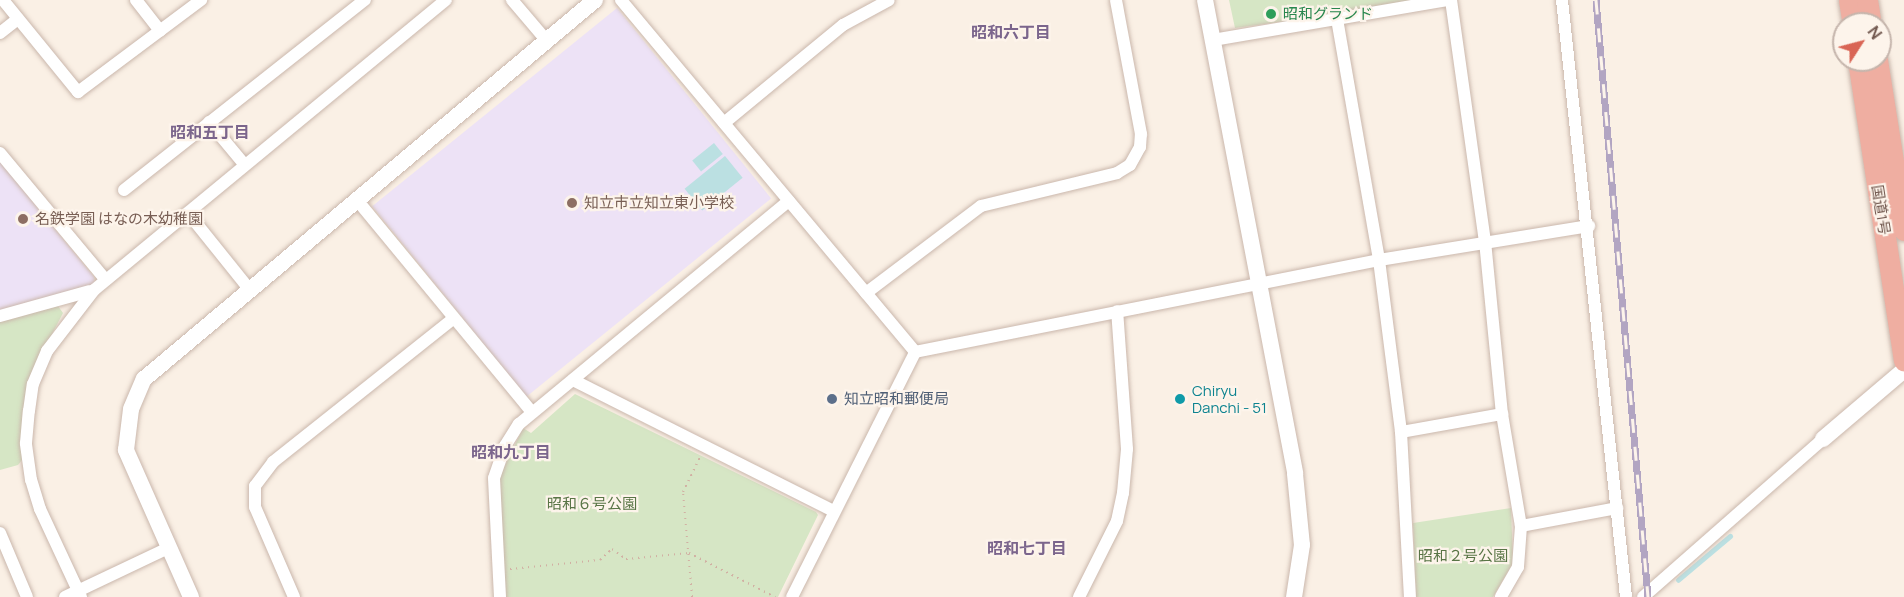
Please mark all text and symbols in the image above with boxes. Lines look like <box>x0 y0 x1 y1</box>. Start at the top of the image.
place label: 昭和グランド <box>1283 5 1373 23</box>
marker: 昭和グランド <box>1264 7 1278 21</box>
north arrow <box>1832 12 1892 72</box>
text: N <box>1863 21 1887 44</box>
district label: 昭和六丁目 <box>971 22 1051 42</box>
district label: 昭和五丁目 <box>170 122 250 142</box>
street label: 国道1号 <box>1868 183 1894 237</box>
place label: 知立市立知立東小学校 <box>584 194 734 212</box>
marker: 知立市立知立東小学校 <box>565 196 579 210</box>
place label: 名鉄学園 はなの木幼稚園 <box>35 210 203 228</box>
marker: 名鉄学園 はなの木幼稚園 <box>16 212 30 226</box>
place label: Chiryu Danchi - 51 <box>1192 381 1267 416</box>
place label: 知立昭和郵便局 <box>844 390 949 408</box>
marker: 知立昭和郵便局 <box>825 392 839 406</box>
marker: Chiryu Danchi - 51 <box>1173 392 1187 406</box>
district label: 昭和九丁目 <box>471 442 551 462</box>
park label: 昭和６号公園 <box>547 495 637 513</box>
district label: 昭和七丁目 <box>987 538 1067 558</box>
park label: 昭和２号公園 <box>1418 547 1508 565</box>

